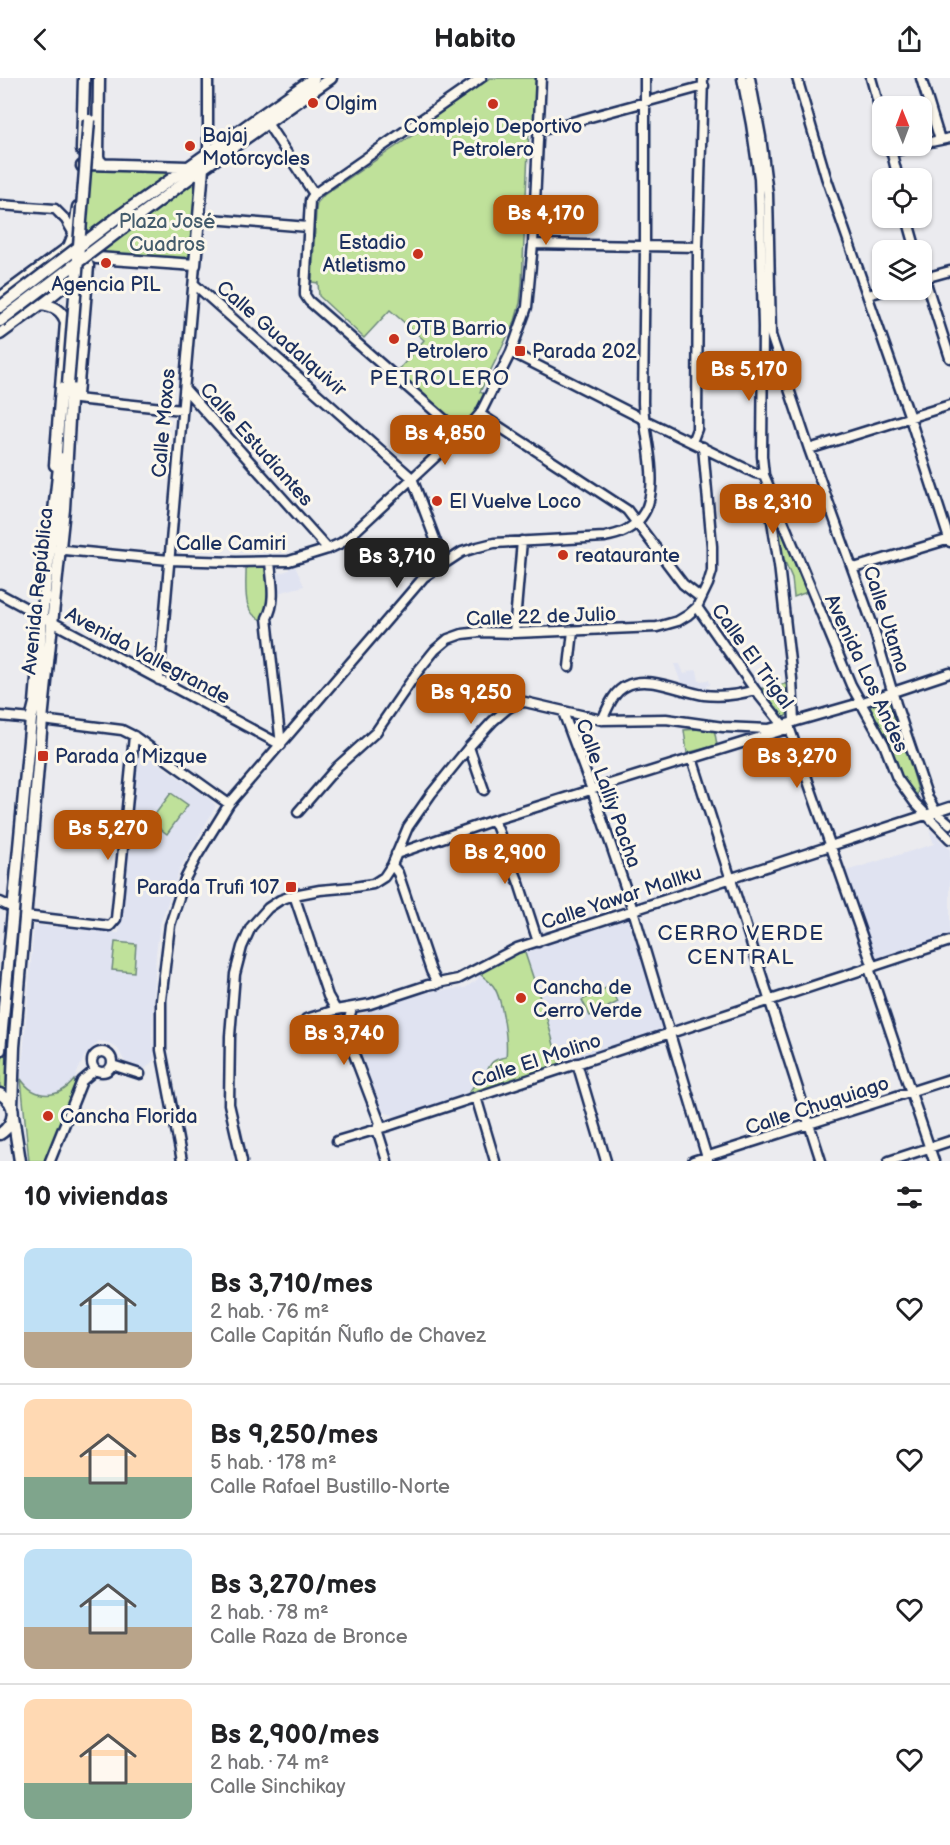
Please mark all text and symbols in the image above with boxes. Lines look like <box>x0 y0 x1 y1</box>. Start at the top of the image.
icon: back <box>24 23 57 56</box>
text: Habito <box>434 23 516 55</box>
icon: share <box>893 23 926 56</box>
place label: Olgim <box>325 92 377 116</box>
marker: Olgim <box>306 96 320 110</box>
north arrow <box>872 96 932 156</box>
map controls <box>872 96 932 300</box>
marker: Complejo Deportivo Petrolero <box>486 97 500 111</box>
place label: Complejo Deportivo Petrolero <box>404 115 582 162</box>
place label: Bajaj Motorcycles <box>202 124 310 171</box>
marker: Bajaj Motorcycles <box>183 139 197 153</box>
button: locate <box>872 168 932 228</box>
pin: Bs 4,170 <box>484 195 608 246</box>
text: Bs 4,170 <box>507 202 585 226</box>
park label: Plaza José Cuadros <box>119 210 215 257</box>
place label: Estadio Atletismo <box>323 231 406 278</box>
button: layers <box>872 240 932 300</box>
marker: Estadio Atletismo <box>411 247 425 261</box>
marker: Agencia PIL <box>99 256 113 270</box>
place label: Agencia PIL <box>52 273 161 297</box>
street label: Calle Guadalquivir <box>211 276 352 402</box>
place label: OTB Barrio Petrolero <box>406 317 507 364</box>
marker: OTB Barrio Petrolero <box>387 332 401 346</box>
place label: Parada 202 <box>532 340 637 364</box>
marker: Parada 202 <box>513 344 527 358</box>
pin: Bs 5,170 <box>687 351 811 402</box>
text: Bs 5,170 <box>710 358 788 382</box>
district label: PETROLERO <box>370 366 510 391</box>
street label: Calle Moxos <box>147 367 181 479</box>
street label: Calle Estudiantes <box>195 378 318 511</box>
pin: Bs 4,850 <box>383 415 507 466</box>
text: Bs 4,850 <box>404 422 486 446</box>
pin: Bs 2,310 <box>711 484 835 535</box>
place label: El Vuelve Loco <box>449 490 581 514</box>
text: Bs 2,310 <box>734 491 812 515</box>
marker: El Vuelve Loco <box>430 494 444 508</box>
street label: Avenida República <box>17 506 59 676</box>
street label: Calle Camiri <box>176 532 286 556</box>
pin: Bs 3,710 <box>335 538 459 589</box>
place label: reataurante <box>575 544 680 568</box>
text: Bs 3,710 <box>358 545 436 569</box>
marker: reataurante <box>556 548 570 562</box>
street label: Calle Utama <box>857 563 915 676</box>
street label: Avenida Los Andes <box>819 591 913 756</box>
street label: Calle El Trigal <box>706 599 798 714</box>
street label: Avenida Vallegrande <box>61 602 234 710</box>
street label: Calle 22 de Julio <box>466 602 617 632</box>
pin: Bs 9,250 <box>409 674 533 725</box>
text: Bs 9,250 <box>430 681 512 705</box>
street label: Calle Lalliy Pacha <box>570 716 646 871</box>
pin: Bs 3,270 <box>735 738 859 789</box>
place label: Parada a Mizque <box>55 745 207 769</box>
text: Bs 3,270 <box>757 745 837 769</box>
marker: Parada a Mizque <box>36 749 50 763</box>
pin: Bs 5,270 <box>46 810 170 861</box>
text: Bs 5,270 <box>68 817 148 841</box>
pin: Bs 2,900 <box>443 834 567 885</box>
text: Bs 2,900 <box>464 841 546 865</box>
street label: Calle Yawar Mallku <box>538 861 704 935</box>
place label: Parada Trufi 107 <box>136 876 279 900</box>
marker: Parada Trufi 107 <box>284 880 298 894</box>
district label: CERRO VERDE CENTRAL <box>657 921 825 970</box>
place label: Cancha de Cerro Verde <box>533 976 642 1023</box>
marker: Cancha de Cerro Verde <box>514 991 528 1005</box>
pin: Bs 3,740 <box>282 1015 406 1066</box>
text: Bs 3,740 <box>304 1022 384 1046</box>
street label: Calle El Molino <box>468 1029 604 1093</box>
street label: Calle Chuquiago <box>742 1071 892 1140</box>
place label: Cancha Florida <box>60 1105 198 1129</box>
marker: Cancha Florida <box>41 1109 55 1123</box>
icon: filters <box>893 1181 926 1214</box>
text: 10 viviendas <box>24 1182 168 1213</box>
text: Bs 3,710/mes <box>210 1269 373 1300</box>
icon: home <box>72 1272 144 1344</box>
icon: heart <box>893 1292 926 1325</box>
text: 2 hab. · 76 m² <box>210 1300 329 1324</box>
text: Calle Capitán Ñuflo de Chavez <box>210 1324 486 1348</box>
text: Bs 9,250/mes <box>210 1420 378 1451</box>
icon: home <box>72 1423 144 1495</box>
icon: heart <box>893 1443 926 1476</box>
text: 5 hab. · 178 m² <box>210 1451 337 1475</box>
text: Calle Rafael Bustillo-Norte <box>210 1475 450 1499</box>
text: Bs 3,270/mes <box>210 1570 377 1601</box>
icon: home <box>72 1573 144 1645</box>
icon: heart <box>893 1593 926 1626</box>
text: 2 hab. · 78 m² <box>210 1601 329 1625</box>
text: Calle Raza de Bronce <box>210 1625 408 1649</box>
text: Bs 2,900/mes <box>210 1720 379 1751</box>
icon: home <box>72 1723 144 1795</box>
icon: heart <box>893 1743 926 1776</box>
text: 2 hab. · 74 m² <box>210 1751 329 1775</box>
text: Calle Sinchikay <box>210 1775 345 1799</box>

